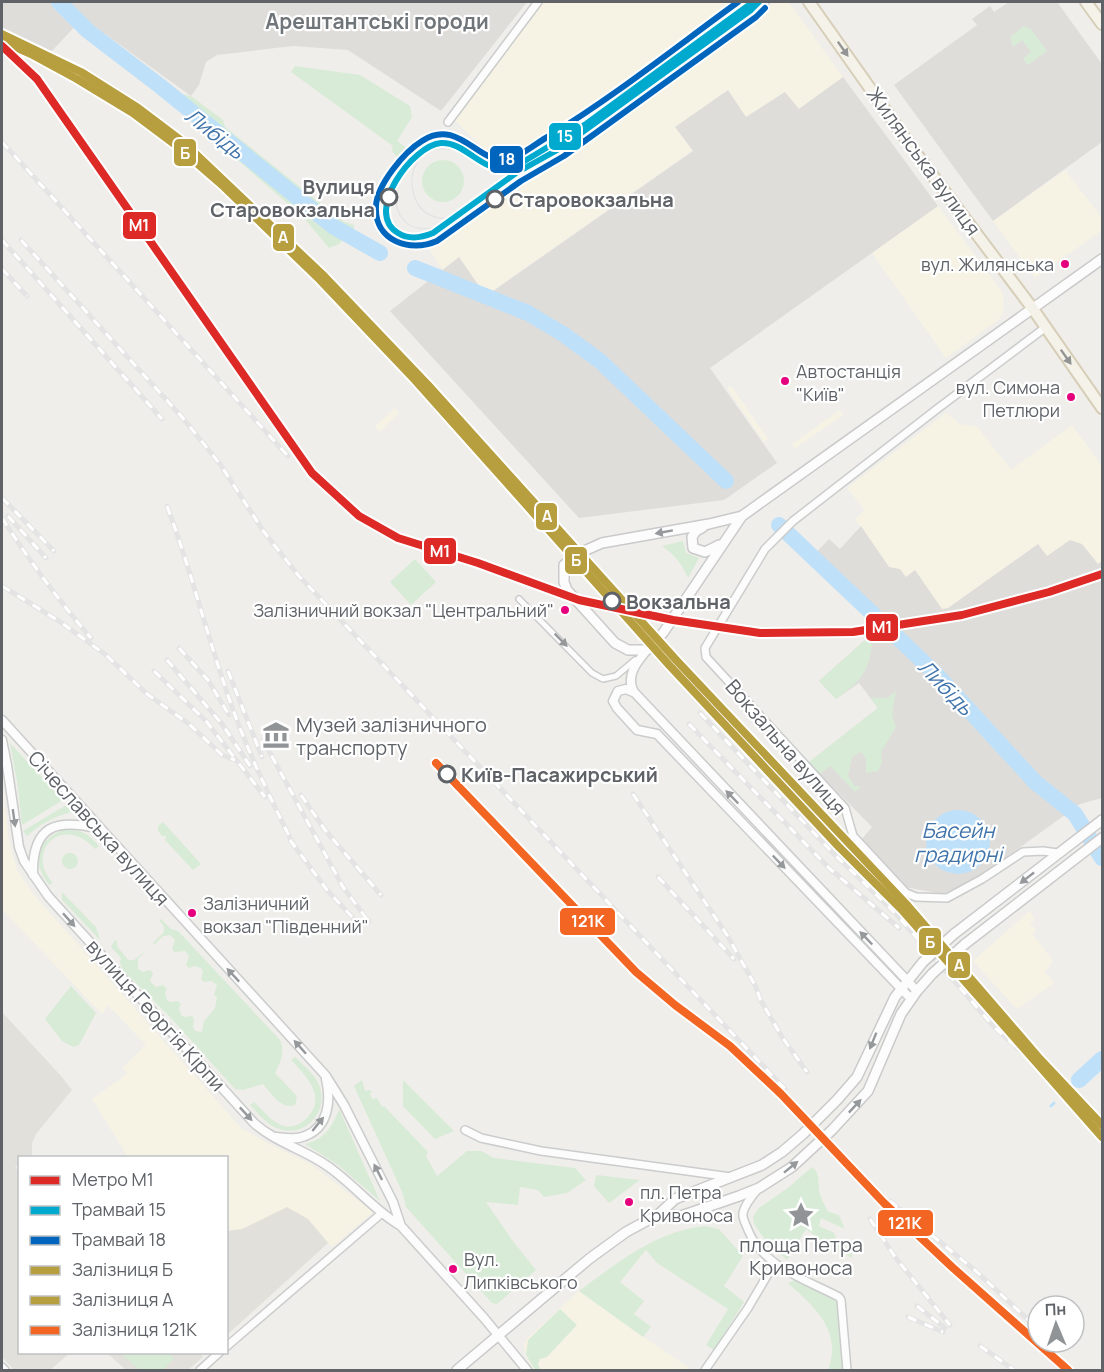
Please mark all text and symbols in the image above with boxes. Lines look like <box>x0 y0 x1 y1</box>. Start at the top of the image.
district label: Арештантські городи <box>265 7 489 35</box>
one-way arrow <box>837 41 849 57</box>
street label: Жилянська вулиця <box>861 81 987 241</box>
water label: Либідь <box>180 101 251 165</box>
line badge: 15 <box>548 122 582 151</box>
text: 15 <box>557 125 573 147</box>
line badge: Б <box>173 138 197 167</box>
text: Б <box>180 142 190 164</box>
line badge: 18 <box>489 145 524 174</box>
text: 18 <box>499 148 515 170</box>
place label: Вулиця Старовокзальна <box>210 173 375 223</box>
place label: Старовокзальна <box>509 186 674 213</box>
marker: Вулиця Старовокзальна <box>380 188 398 206</box>
marker: Старовокзальна <box>486 190 504 208</box>
line badge: M1 <box>122 211 157 240</box>
text: M1 <box>129 214 149 236</box>
line badge: A <box>272 223 295 252</box>
text: A <box>278 226 289 248</box>
place label: вул. Жилянська <box>921 252 1054 276</box>
marker: вул. Жилянська <box>1059 258 1071 270</box>
one-way arrow <box>1060 349 1071 365</box>
place label: Автостанція "Київ" <box>796 359 901 406</box>
marker: Автостанція "Київ" <box>779 375 791 387</box>
place label: вул. Симона Петлюри <box>956 375 1060 422</box>
marker: вул. Симона Петлюри <box>1065 391 1077 403</box>
line badge: A <box>535 502 558 531</box>
text: A <box>542 505 553 527</box>
one-way arrow <box>654 528 673 537</box>
line badge: M1 <box>423 537 457 565</box>
text: M1 <box>430 540 450 562</box>
line badge: Б <box>564 546 588 575</box>
text: Б <box>571 549 581 571</box>
place label: Вокзальна <box>626 588 731 615</box>
marker: Вокзальна <box>603 592 621 610</box>
place label: Залізничний вокзал "Центральний" <box>253 598 554 622</box>
marker: Залізничний вокзал "Центральний" <box>559 604 571 616</box>
line badge: M1 <box>865 613 899 642</box>
text: M1 <box>872 616 892 638</box>
one-way arrow <box>554 633 568 648</box>
water label: Либідь <box>912 653 980 722</box>
street label: Вокзальна вулиця <box>720 674 852 820</box>
place label: Музей залізничного транспорту <box>296 711 487 761</box>
museum icon: Музей залізничного транспорту <box>261 720 291 750</box>
street label: Січеславська вулиця <box>22 745 176 911</box>
place label: Київ-Пасажирський <box>461 761 658 788</box>
marker: Київ-Пасажирський <box>438 765 456 783</box>
one-way arrow <box>726 790 739 805</box>
one-way arrow <box>10 809 19 828</box>
water label: Басейн градирні <box>914 816 1005 868</box>
one-way arrow <box>771 855 785 869</box>
one-way arrow <box>1019 871 1035 884</box>
place label: Залізничний вокзал "Південний" <box>203 891 369 938</box>
marker: Залізничний вокзал "Південний" <box>186 907 198 919</box>
line badge: 121К <box>559 907 616 936</box>
text: 121К <box>571 910 606 932</box>
one-way arrow <box>62 912 75 927</box>
line badge: Б <box>918 927 942 956</box>
one-way arrow <box>859 931 873 946</box>
text: Б <box>925 931 935 953</box>
street label: вулиця Георгія Кірпи <box>80 933 232 1097</box>
line badge: A <box>947 951 971 979</box>
text: A <box>954 954 965 976</box>
one-way arrow <box>227 968 240 983</box>
one-way arrow <box>868 1032 878 1050</box>
one-way arrow <box>293 1039 307 1054</box>
one-way arrow <box>848 1099 862 1114</box>
one-way arrow <box>239 1106 252 1121</box>
one-way arrow <box>312 1116 325 1132</box>
legend <box>18 1156 228 1354</box>
one-way arrow <box>783 1161 799 1174</box>
one-way arrow <box>373 1164 382 1181</box>
text: Метро M1 <box>72 1167 154 1191</box>
place label: пл. Петра Кривоноса <box>640 1180 733 1227</box>
marker: пл. Петра Кривоноса <box>623 1196 635 1208</box>
text: Трамвай 15 <box>72 1197 166 1221</box>
place icon: площа Петра Кривоноса <box>786 1200 816 1230</box>
line badge: 121К <box>877 1209 934 1237</box>
text: 121К <box>888 1212 923 1234</box>
text: Трамвай 18 <box>72 1227 166 1251</box>
place label: площа Петра Кривоноса <box>739 1231 863 1281</box>
place label: Вул. Липківського <box>464 1247 578 1294</box>
text: Залізниця Б <box>72 1257 173 1281</box>
marker: Вул. Липківського <box>447 1263 459 1275</box>
text: Залізниця A <box>72 1287 174 1311</box>
north arrow <box>1026 1294 1086 1354</box>
text: Пн <box>1044 1298 1067 1320</box>
text: Залізниця 121К <box>72 1317 197 1341</box>

